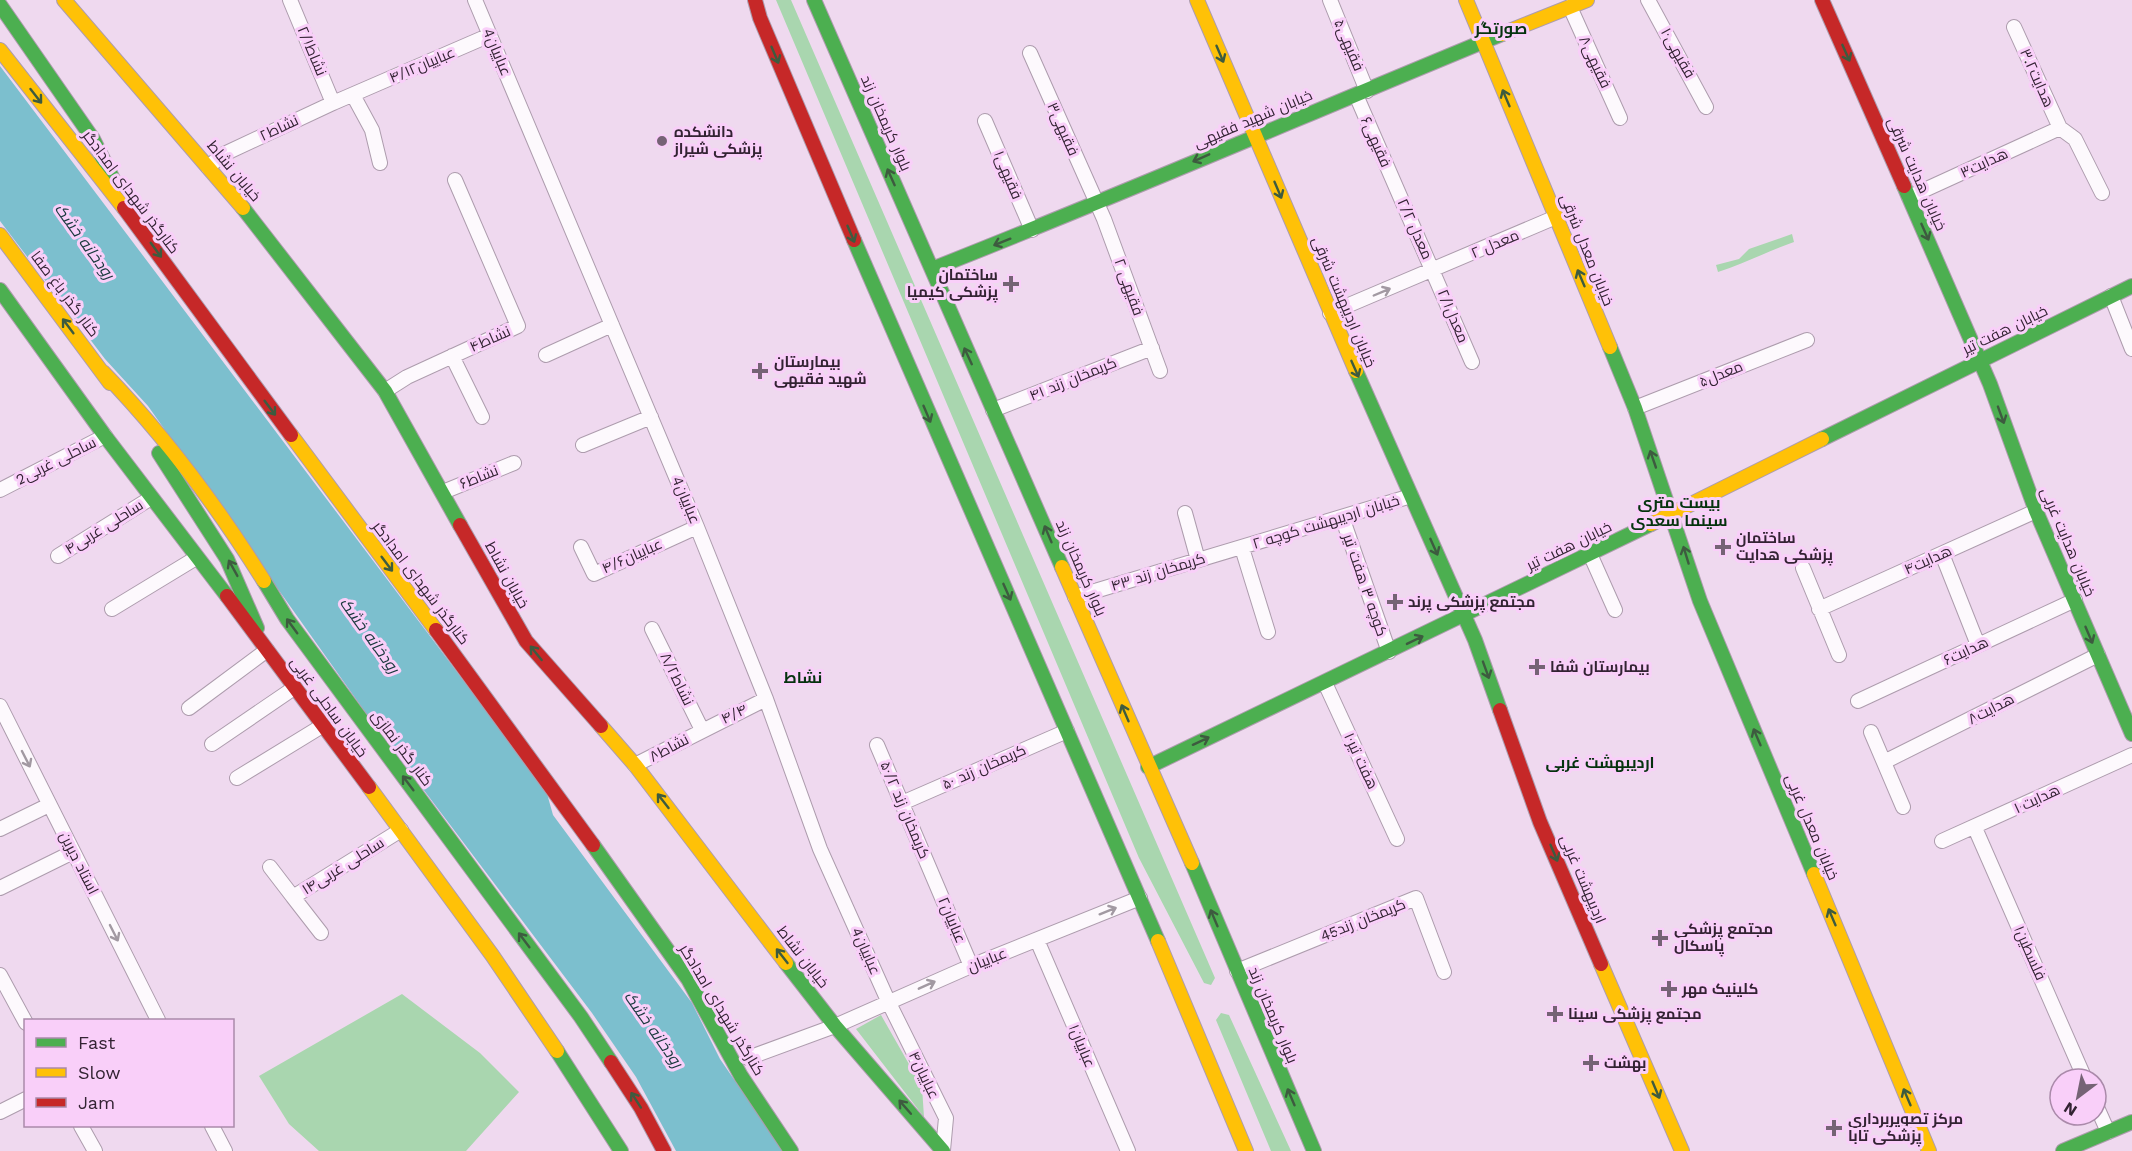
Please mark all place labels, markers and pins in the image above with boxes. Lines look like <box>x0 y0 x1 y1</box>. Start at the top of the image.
place label: دانشکده پزشکی شیراز <box>673 123 763 160</box>
marker: دانشکده پزشکی شیراز <box>655 134 669 148</box>
place label: ساختمان پزشکی کیمیا <box>907 266 999 303</box>
marker: ساختمان پزشکی کیمیا <box>1002 275 1020 293</box>
place label: بیمارستان شهید فقیهی <box>774 353 867 388</box>
marker: بیمارستان شهید فقیهی <box>751 362 769 380</box>
place label: ساختمان پزشکی هدایت <box>1736 529 1834 566</box>
marker: ساختمان پزشکی هدایت <box>1714 538 1732 556</box>
marker: مجتمع پزشکی پرند <box>1386 593 1404 611</box>
place label: مجتمع پزشکی پرند <box>1408 593 1535 613</box>
marker: بیمارستان شفا <box>1528 658 1546 676</box>
place label: بیمارستان شفا <box>1550 658 1650 676</box>
place label: مجتمع پزشکی پاسکال <box>1674 920 1773 957</box>
marker: مجتمع پزشکی پاسکال <box>1651 929 1669 947</box>
marker: کلینیک مهر <box>1660 980 1678 998</box>
place label: کلینیک مهر <box>1681 980 1758 998</box>
marker: مجتمع پزشکی سینا <box>1546 1005 1564 1023</box>
place label: مجتمع پزشکی سینا <box>1568 1005 1702 1025</box>
marker: بهشت <box>1582 1054 1600 1072</box>
place label: بهشت <box>1604 1054 1646 1072</box>
place label: مرکز تصویربرداری پزشکی تابا <box>1848 1110 1963 1147</box>
marker: مرکز تصویربرداری پزشکی تابا <box>1825 1119 1843 1137</box>

